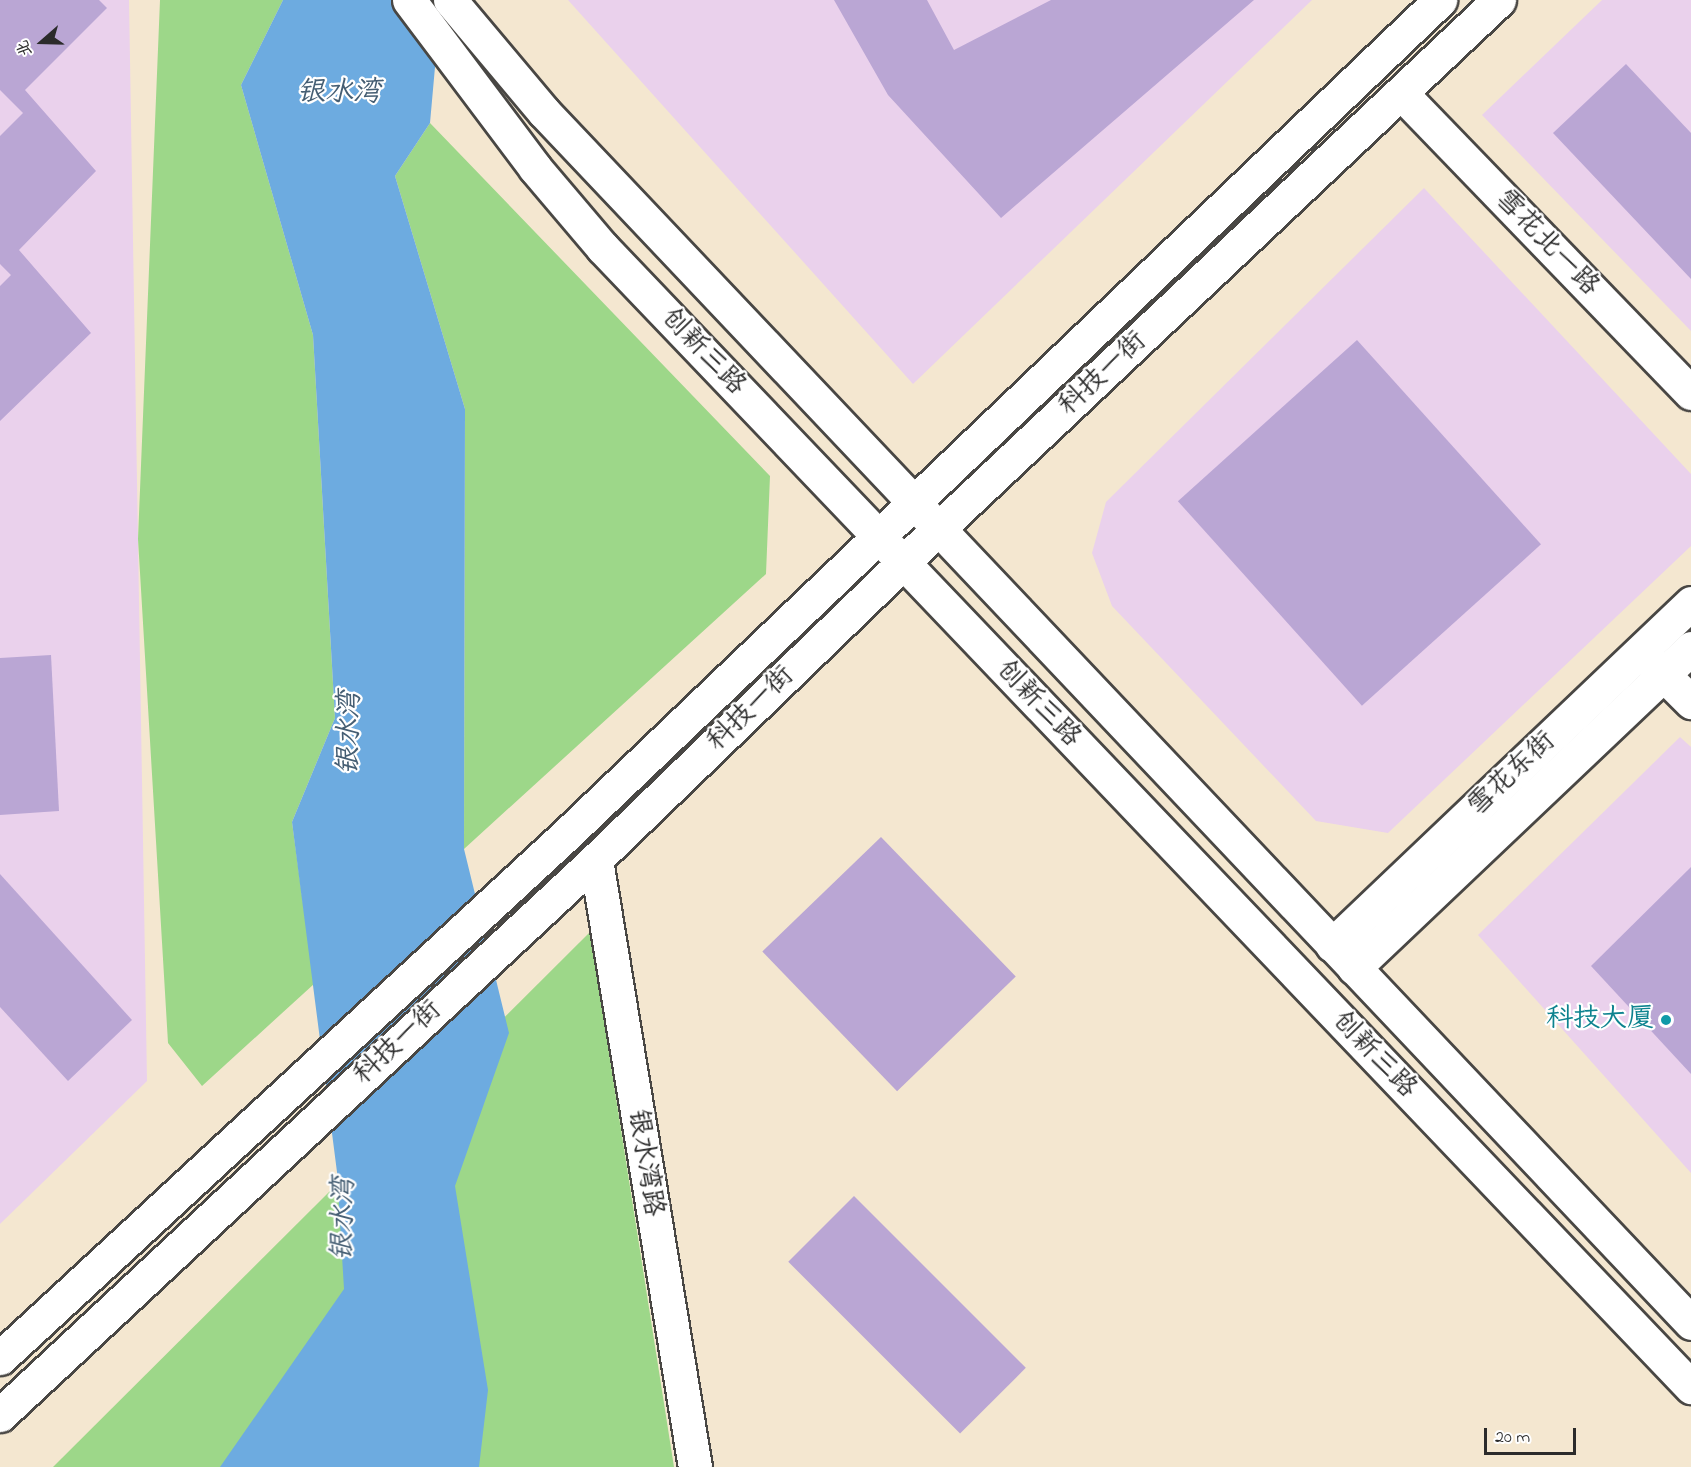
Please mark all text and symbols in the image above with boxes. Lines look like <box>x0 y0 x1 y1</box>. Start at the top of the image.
north arrow <box>12 12 72 72</box>
text: 北 <box>11 37 39 60</box>
water label: 银水湾 <box>297 77 381 111</box>
street label: 雪花北一路 <box>1488 183 1606 303</box>
street label: 创新三路 <box>654 302 752 402</box>
street label: 科技一街 <box>1052 325 1154 423</box>
street label: 创新三路 <box>989 654 1087 754</box>
street label: 科技一街 <box>701 660 801 758</box>
water label: 银水湾 <box>333 691 369 775</box>
street label: 雪花东街 <box>1461 725 1563 823</box>
street label: 科技一街 <box>347 994 449 1092</box>
place label: 科技大厦 <box>1546 1004 1654 1036</box>
street label: 创新三路 <box>1325 1005 1423 1105</box>
marker: 科技大厦 <box>1659 1013 1673 1027</box>
street label: 银水湾路 <box>621 1107 669 1219</box>
water label: 银水湾 <box>327 1177 363 1261</box>
scale bar <box>1487 1416 1578 1454</box>
text: 20 m <box>1495 1425 1530 1451</box>

